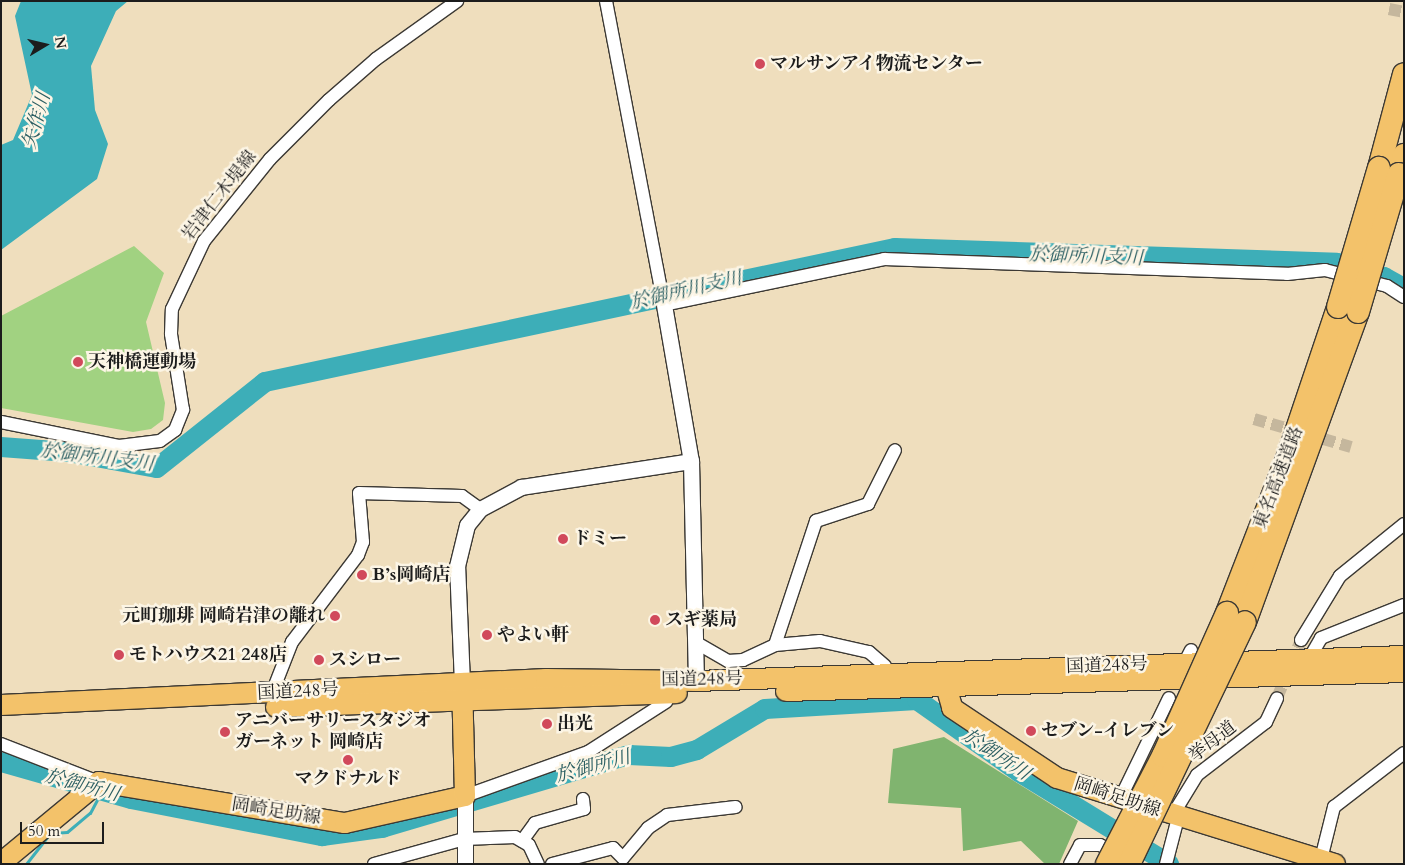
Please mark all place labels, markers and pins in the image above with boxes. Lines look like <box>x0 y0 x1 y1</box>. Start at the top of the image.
place label: マルサンアイ物流センター <box>770 53 986 75</box>
marker: マルサンアイ物流センター <box>754 58 766 70</box>
place label: 天神橋運動場 <box>88 351 196 373</box>
marker: 天神橋運動場 <box>72 356 84 368</box>
place label: ドミー <box>573 528 627 550</box>
marker: ドミー <box>557 533 569 545</box>
place label: B’s岡崎店 <box>372 564 450 586</box>
marker: B’s岡崎店 <box>356 569 368 581</box>
place label: 元町珈琲 岡崎岩津の離れ <box>122 605 325 627</box>
place label: スギ薬局 <box>665 609 737 631</box>
marker: 元町珈琲 岡崎岩津の離れ <box>329 610 341 622</box>
marker: スギ薬局 <box>649 614 661 626</box>
place label: やよい軒 <box>497 624 569 646</box>
marker: やよい軒 <box>481 629 493 641</box>
place label: モトハウス21 248店 <box>129 644 288 666</box>
marker: モトハウス21 248店 <box>113 649 125 661</box>
place label: スシロー <box>329 649 401 671</box>
marker: スシロー <box>313 654 325 666</box>
place label: アニバーサリースタジオ ガーネット 岡崎店 <box>235 711 433 754</box>
place label: 出光 <box>557 713 593 735</box>
marker: 出光 <box>541 718 553 730</box>
place label: セブン-イレブン <box>1041 720 1176 742</box>
marker: セブン-イレブン <box>1025 725 1037 737</box>
marker: アニバーサリースタジオ ガーネット 岡崎店 <box>219 726 231 738</box>
marker: マクドナルド <box>342 754 354 766</box>
place label: マクドナルド <box>294 768 402 790</box>

